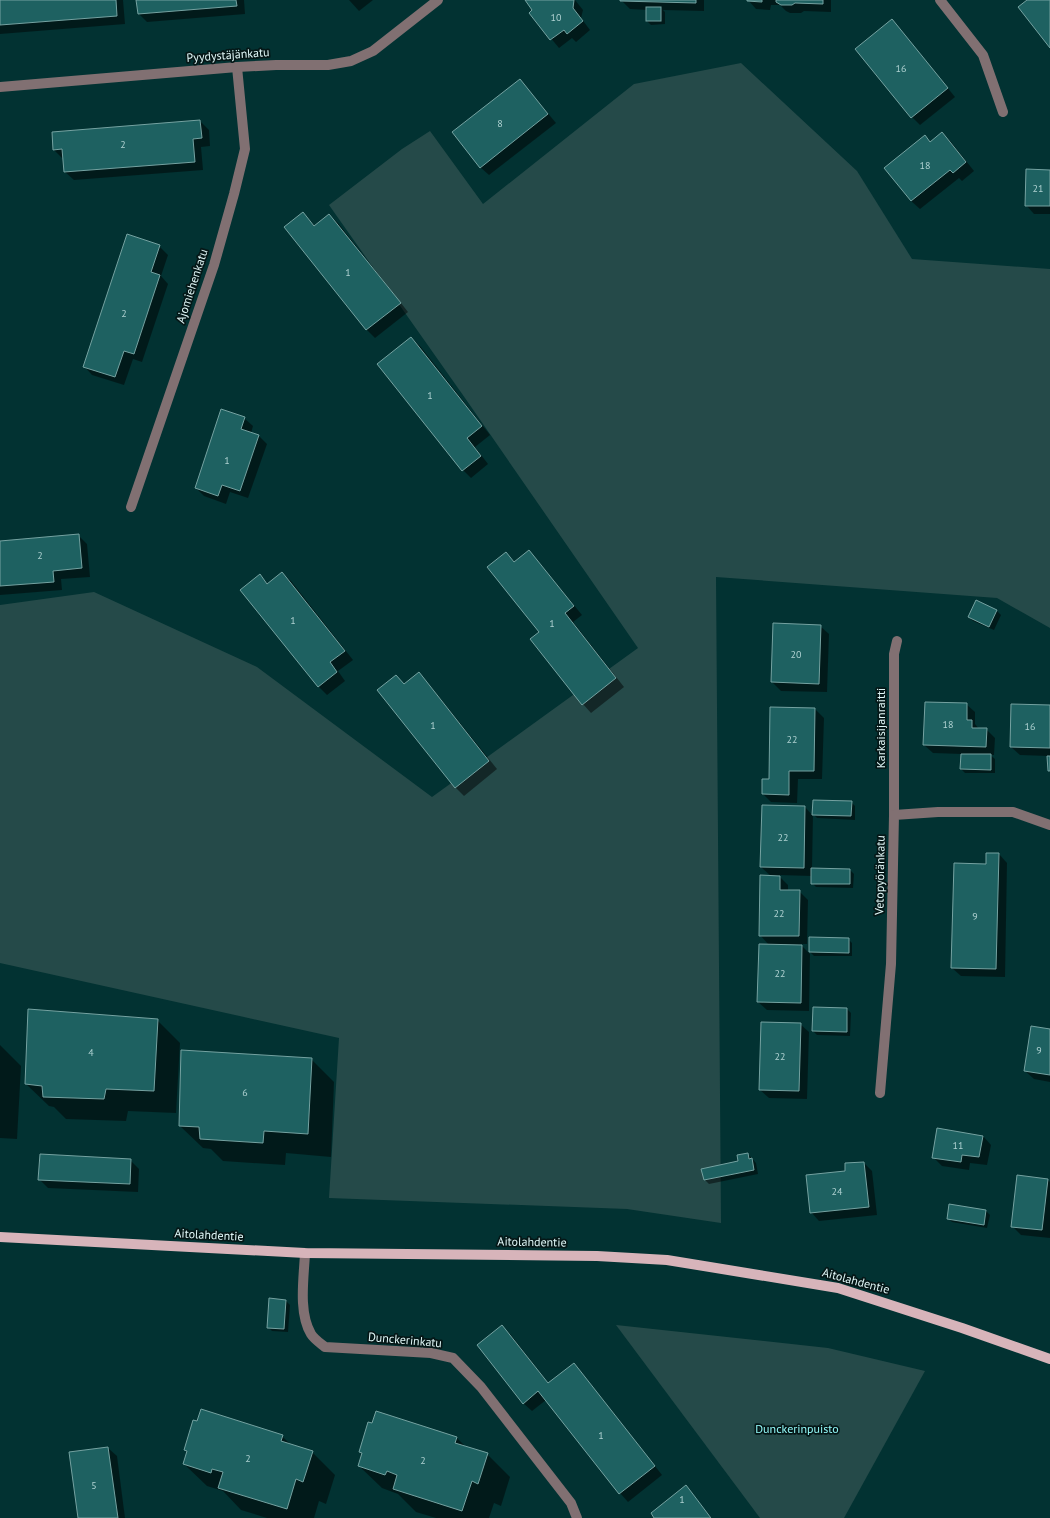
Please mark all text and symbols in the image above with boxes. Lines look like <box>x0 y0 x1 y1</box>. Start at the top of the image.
house number: 10 <box>551 11 562 24</box>
street label: Pyydystäjänkatu <box>186 44 270 65</box>
house number: 16 <box>896 62 906 75</box>
house number: 8 <box>497 117 503 130</box>
house number: 2 <box>120 138 126 151</box>
house number: 18 <box>920 159 930 172</box>
house number: 21 <box>1033 182 1043 195</box>
street label: Ajomiehenkatu <box>172 247 211 325</box>
house number: 1 <box>345 266 351 279</box>
house number: 2 <box>121 307 127 320</box>
house number: 1 <box>427 389 433 402</box>
house number: 1 <box>224 454 230 467</box>
house number: 2 <box>37 549 43 562</box>
house number: 1 <box>290 614 296 627</box>
house number: 1 <box>549 617 555 630</box>
house number: 20 <box>791 648 802 661</box>
street label: Karkaisijanraitti <box>873 688 888 768</box>
house number: 18 <box>943 718 953 731</box>
house number: 1 <box>430 719 436 732</box>
house number: 16 <box>1025 720 1035 733</box>
house number: 22 <box>787 733 797 746</box>
house number: 22 <box>778 831 788 844</box>
street label: Vetopyöränkatu <box>871 835 888 916</box>
house number: 22 <box>774 907 784 920</box>
house number: 9 <box>972 910 978 923</box>
house number: 22 <box>775 967 785 980</box>
house number: 9 <box>1036 1044 1042 1057</box>
house number: 4 <box>88 1046 94 1059</box>
house number: 22 <box>775 1050 785 1063</box>
house number: 6 <box>242 1086 248 1099</box>
house number: 11 <box>953 1139 963 1152</box>
house number: 24 <box>832 1185 843 1198</box>
street label: Aitolahdentie <box>174 1225 244 1244</box>
street label: Aitolahdentie <box>497 1233 567 1250</box>
street label: Aitolahdentie <box>821 1264 891 1297</box>
street label: Dunckerinkatu <box>367 1329 443 1350</box>
park label: Dunckerinpuisto <box>755 1421 839 1436</box>
house number: 1 <box>598 1429 604 1442</box>
house number: 2 <box>245 1452 251 1465</box>
house number: 2 <box>420 1454 426 1467</box>
house number: 5 <box>91 1479 97 1492</box>
house number: 1 <box>679 1493 685 1506</box>

